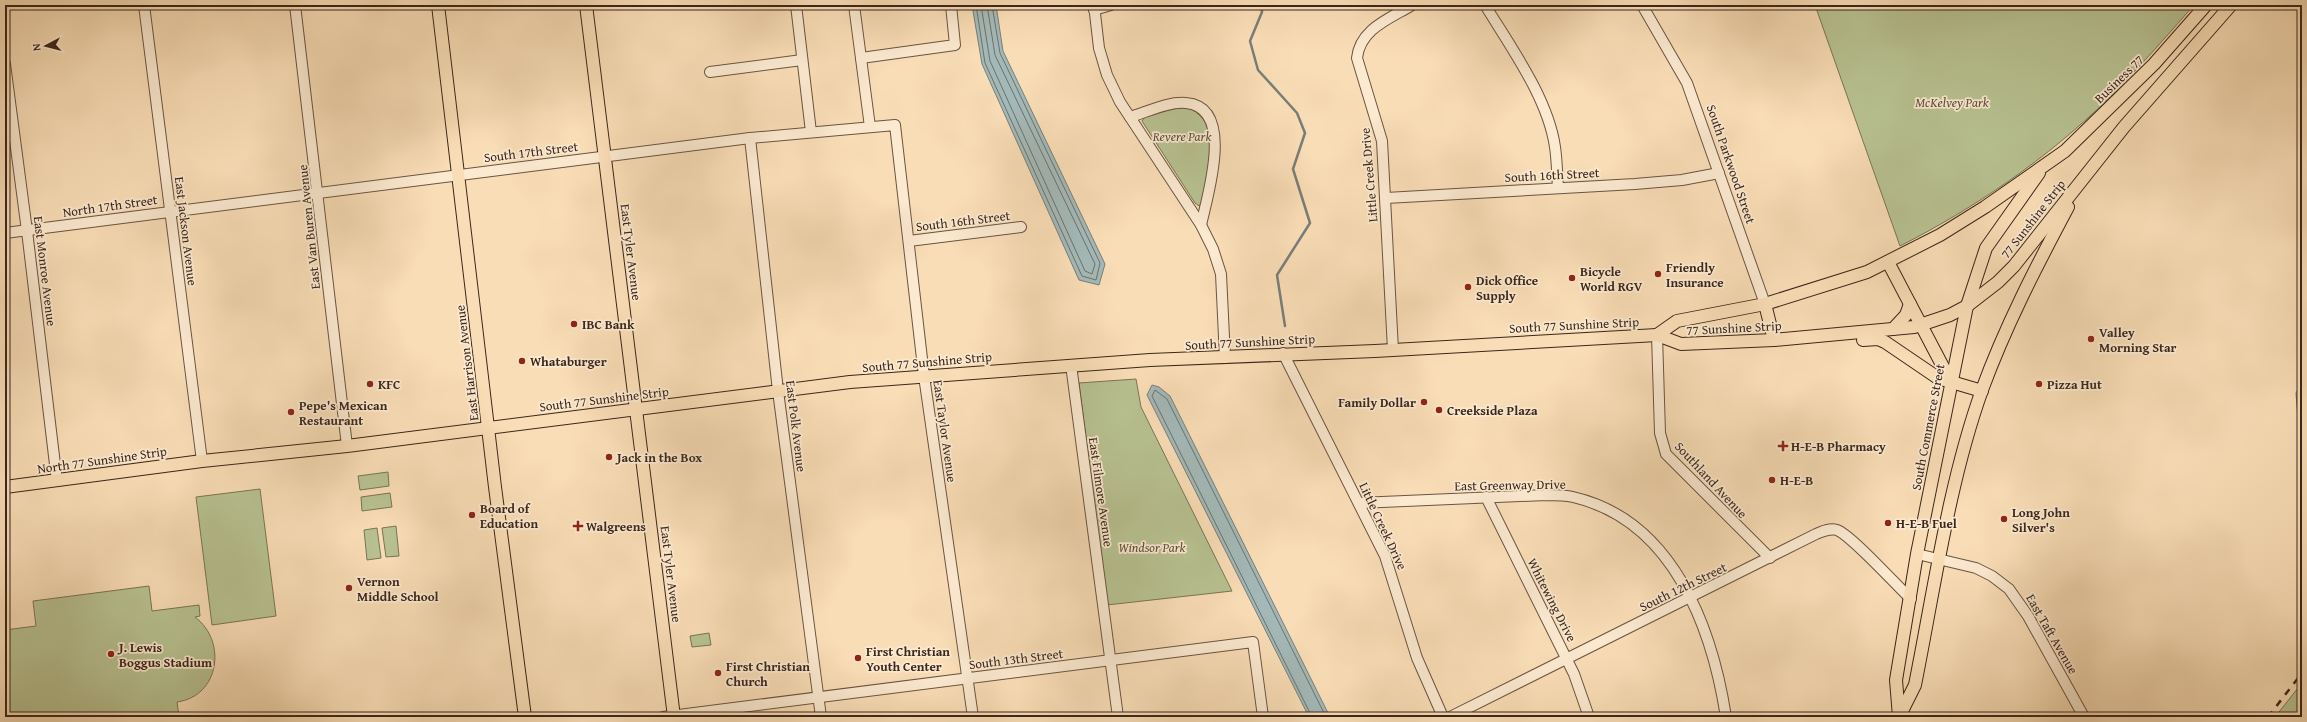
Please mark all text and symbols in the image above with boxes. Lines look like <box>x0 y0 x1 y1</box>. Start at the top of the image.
north arrow <box>26 26 66 66</box>
text: N <box>28 42 44 52</box>
street label: Business 77 <box>2090 51 2148 107</box>
park label: McKelvey Park <box>1915 93 1989 112</box>
street label: South Parkwood Street <box>1702 102 1760 226</box>
park label: Revere Park <box>1152 127 1211 146</box>
street label: Little Creek Drive <box>1355 127 1383 223</box>
street label: South 17th Street <box>483 137 580 167</box>
street label: South 16th Street <box>1504 163 1600 187</box>
street label: East Van Buren Avenue <box>293 164 325 290</box>
street label: East Jackson Avenue <box>170 175 202 287</box>
street label: 77 Sunshine Strip <box>1996 176 2070 262</box>
street label: North 17th Street <box>61 190 159 222</box>
street label: East Tyler Avenue <box>616 203 646 301</box>
street label: South 16th Street <box>915 206 1012 236</box>
street label: East Monroe Avenue <box>29 215 61 327</box>
place label: Friendly Insurance <box>1666 258 1724 292</box>
place label: Bicycle World RGV <box>1580 262 1643 296</box>
marker: Friendly Insurance <box>1653 269 1663 279</box>
place label: Dick Office Supply <box>1476 271 1538 305</box>
marker: Bicycle World RGV <box>1567 273 1577 283</box>
marker: Dick Office Supply <box>1463 282 1473 292</box>
street label: East Harrison Avenue <box>450 304 484 422</box>
street label: South 77 Sunshine Strip <box>1509 312 1639 338</box>
place label: IBC Bank <box>582 315 635 334</box>
street label: 77 Sunshine Strip <box>1686 316 1782 340</box>
marker: IBC Bank <box>569 319 579 329</box>
place label: Valley Morning Star <box>2099 323 2177 357</box>
street label: South 77 Sunshine Strip <box>1185 329 1315 355</box>
marker: Valley Morning Star <box>2086 334 2096 344</box>
street label: South 77 Sunshine Strip <box>861 347 993 377</box>
place label: Whataburger <box>530 352 607 371</box>
marker: Whataburger <box>517 356 527 366</box>
street label: South Commerce Street <box>1906 362 1950 492</box>
place label: KFC <box>378 375 400 394</box>
place label: Pizza Hut <box>2047 375 2102 394</box>
marker: KFC <box>365 379 375 389</box>
street label: East Polk Avenue <box>781 379 811 473</box>
street label: East Taylor Avenue <box>928 379 962 483</box>
marker: Pizza Hut <box>2034 379 2044 389</box>
street label: South 77 Sunshine Strip <box>538 382 670 416</box>
place label: Family Dollar <box>1338 393 1416 412</box>
place label: Pepe's Mexican Restaurant <box>299 396 388 430</box>
marker: Family Dollar <box>1419 397 1429 407</box>
place label: Creekside Plaza <box>1447 401 1538 420</box>
marker: Creekside Plaza <box>1434 405 1444 415</box>
marker: Pepe's Mexican Restaurant <box>286 407 296 417</box>
street label: East Filmore Avenue <box>1084 436 1118 548</box>
street label: Southland Avenue <box>1670 437 1752 523</box>
place label: H-E-B Pharmacy <box>1791 437 1886 456</box>
marker: H-E-B Pharmacy <box>1778 441 1788 451</box>
street label: North 77 Sunshine Strip <box>36 442 168 478</box>
place label: Jack in the Box <box>615 448 702 467</box>
marker: Jack in the Box <box>604 452 614 462</box>
place label: H-E-B <box>1780 471 1813 490</box>
street label: East Greenway Drive <box>1454 475 1566 495</box>
marker: H-E-B <box>1767 475 1777 485</box>
street label: Little Creek Drive <box>1354 479 1412 573</box>
place label: Board of Education <box>480 499 538 533</box>
place label: Long John Silver's <box>2012 503 2070 537</box>
marker: Board of Education <box>467 510 477 520</box>
place label: H-E-B Fuel <box>1896 514 1957 533</box>
marker: Long John Silver's <box>1999 514 2009 524</box>
place label: Walgreens <box>586 517 646 536</box>
marker: H-E-B Fuel <box>1883 518 1893 528</box>
marker: Walgreens <box>573 521 583 531</box>
street label: East Tyler Avenue <box>656 525 686 623</box>
park label: Windsor Park <box>1119 538 1186 557</box>
street label: Whitewing Drive <box>1523 555 1581 645</box>
street label: South 12th Street <box>1636 557 1730 616</box>
place label: Vernon Middle School <box>357 572 439 606</box>
marker: Vernon Middle School <box>344 583 354 593</box>
street label: East Taft Avenue <box>2021 590 2083 678</box>
place label: J. Lewis Boggus Stadium <box>117 638 213 672</box>
place label: First Christian Youth Center <box>866 642 950 676</box>
street label: South 13th Street <box>968 644 1065 674</box>
marker: J. Lewis Boggus Stadium <box>106 649 116 659</box>
marker: First Christian Youth Center <box>853 653 863 663</box>
place label: First Christian Church <box>726 657 810 691</box>
marker: First Christian Church <box>713 668 723 678</box>

